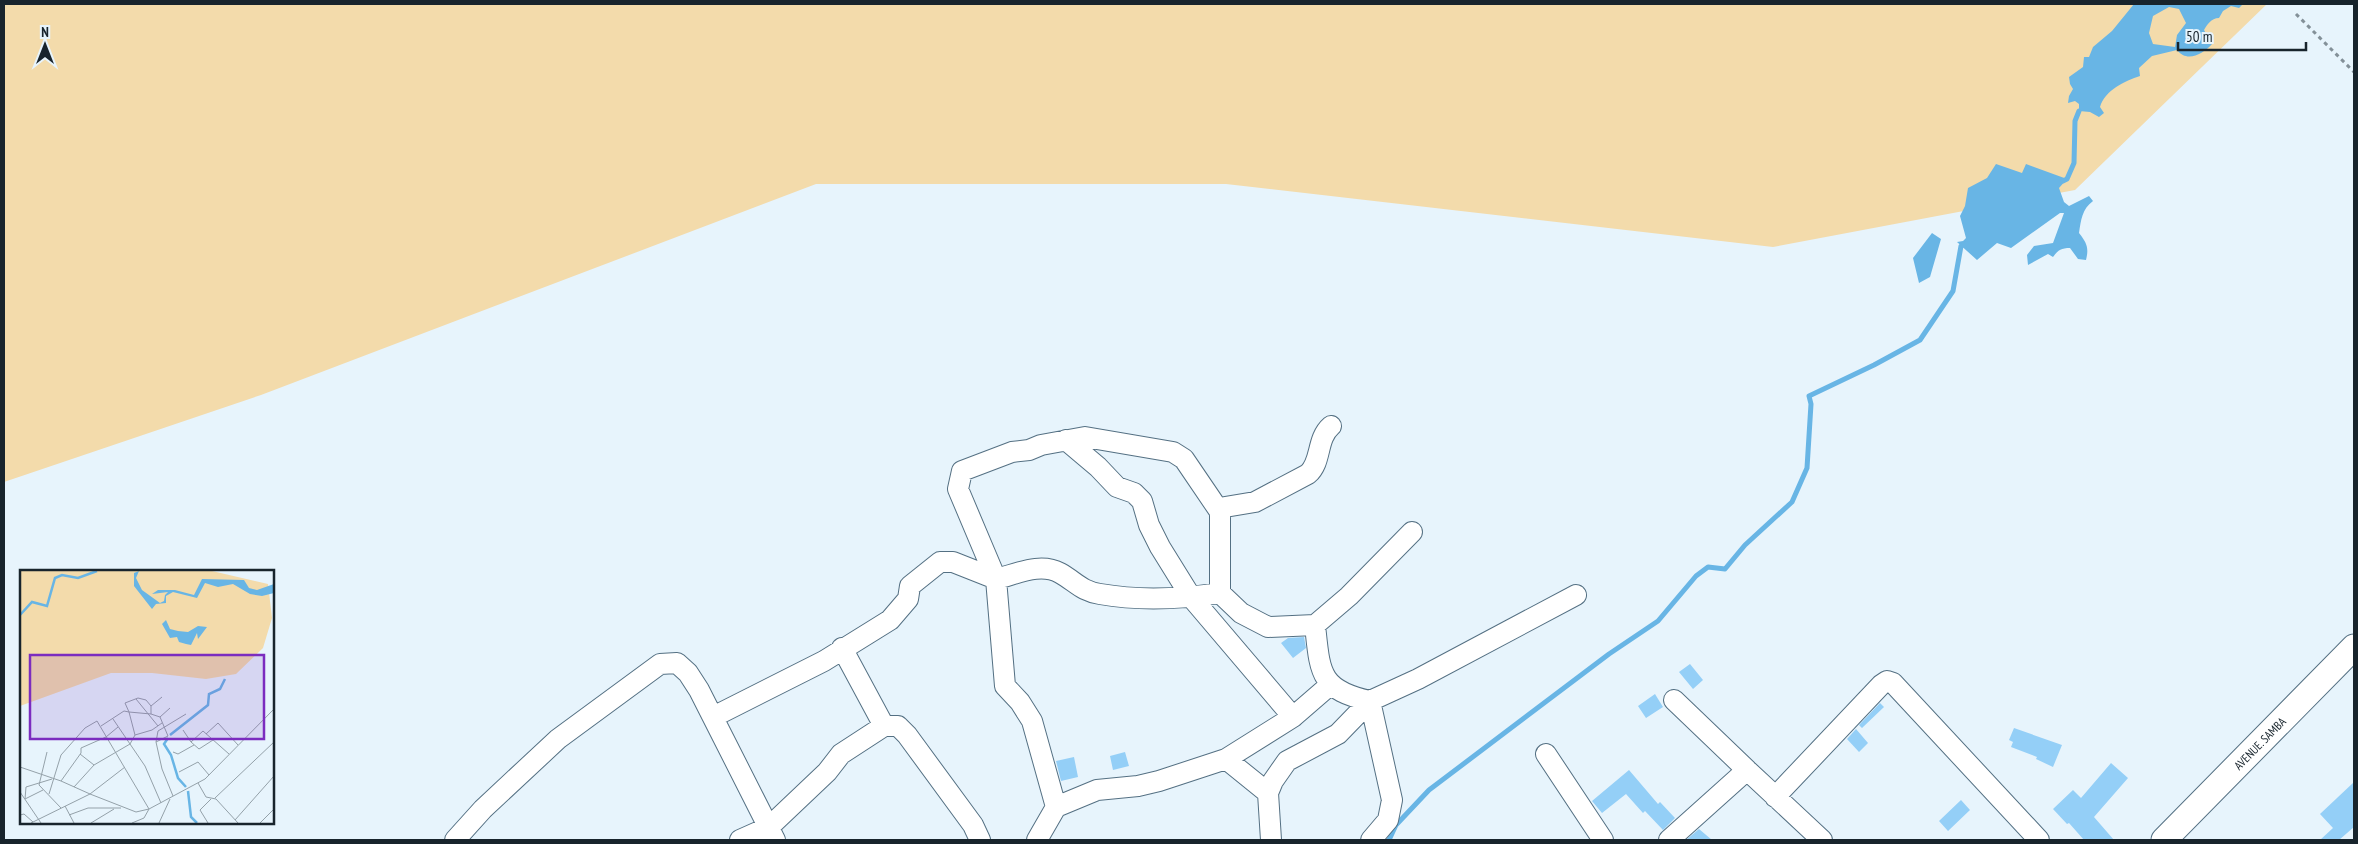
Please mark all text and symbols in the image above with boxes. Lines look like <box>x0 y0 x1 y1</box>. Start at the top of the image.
north arrow <box>20 20 70 70</box>
scale bar <box>2178 20 2306 52</box>
text: N <box>41 23 49 41</box>
text: 50 m <box>2186 27 2212 46</box>
inset map <box>20 570 274 824</box>
street label: AVENUE. SAMBA <box>2230 714 2289 772</box>

